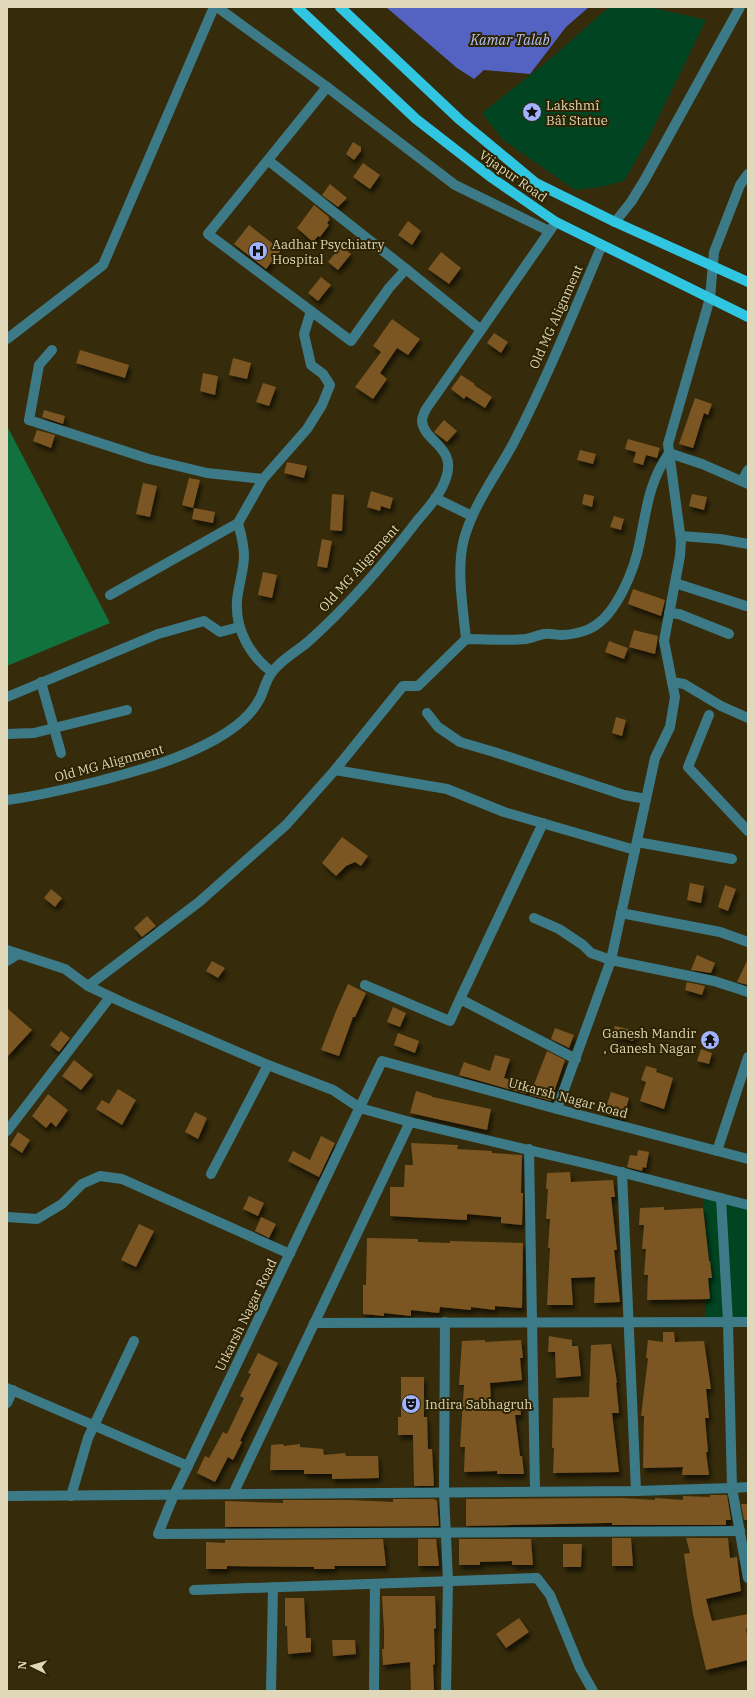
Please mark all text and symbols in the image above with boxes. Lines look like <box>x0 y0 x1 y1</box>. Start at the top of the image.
water label: Kamar Talab <box>469 31 550 49</box>
place label: Lakshmî Bâî Statue <box>546 97 608 129</box>
place icon: Lakshmî Bâî Statue <box>521 101 543 123</box>
street label: Vijapur Road <box>476 146 550 206</box>
place label: Aadhar Psychiatry Hospital <box>272 236 384 268</box>
hospital icon: Aadhar Psychiatry Hospital <box>247 240 269 262</box>
street label: Old MG Alignment <box>525 262 587 372</box>
street label: Old MG Alignment <box>315 520 403 615</box>
street label: Old MG Alignment <box>53 740 166 786</box>
place label: Ganesh Mandir , Ganesh Nagar <box>602 1025 696 1057</box>
temple icon: Ganesh Mandir , Ganesh Nagar <box>699 1029 721 1051</box>
street label: Utkarsh Nagar Road <box>506 1074 630 1122</box>
street label: Utkarsh Nagar Road <box>211 1256 281 1374</box>
theatre icon: Indira Sabhagruh <box>400 1393 422 1415</box>
place label: Indira Sabhagruh <box>425 1396 532 1413</box>
north arrow <box>12 1646 52 1686</box>
text: N <box>15 1660 29 1670</box>

